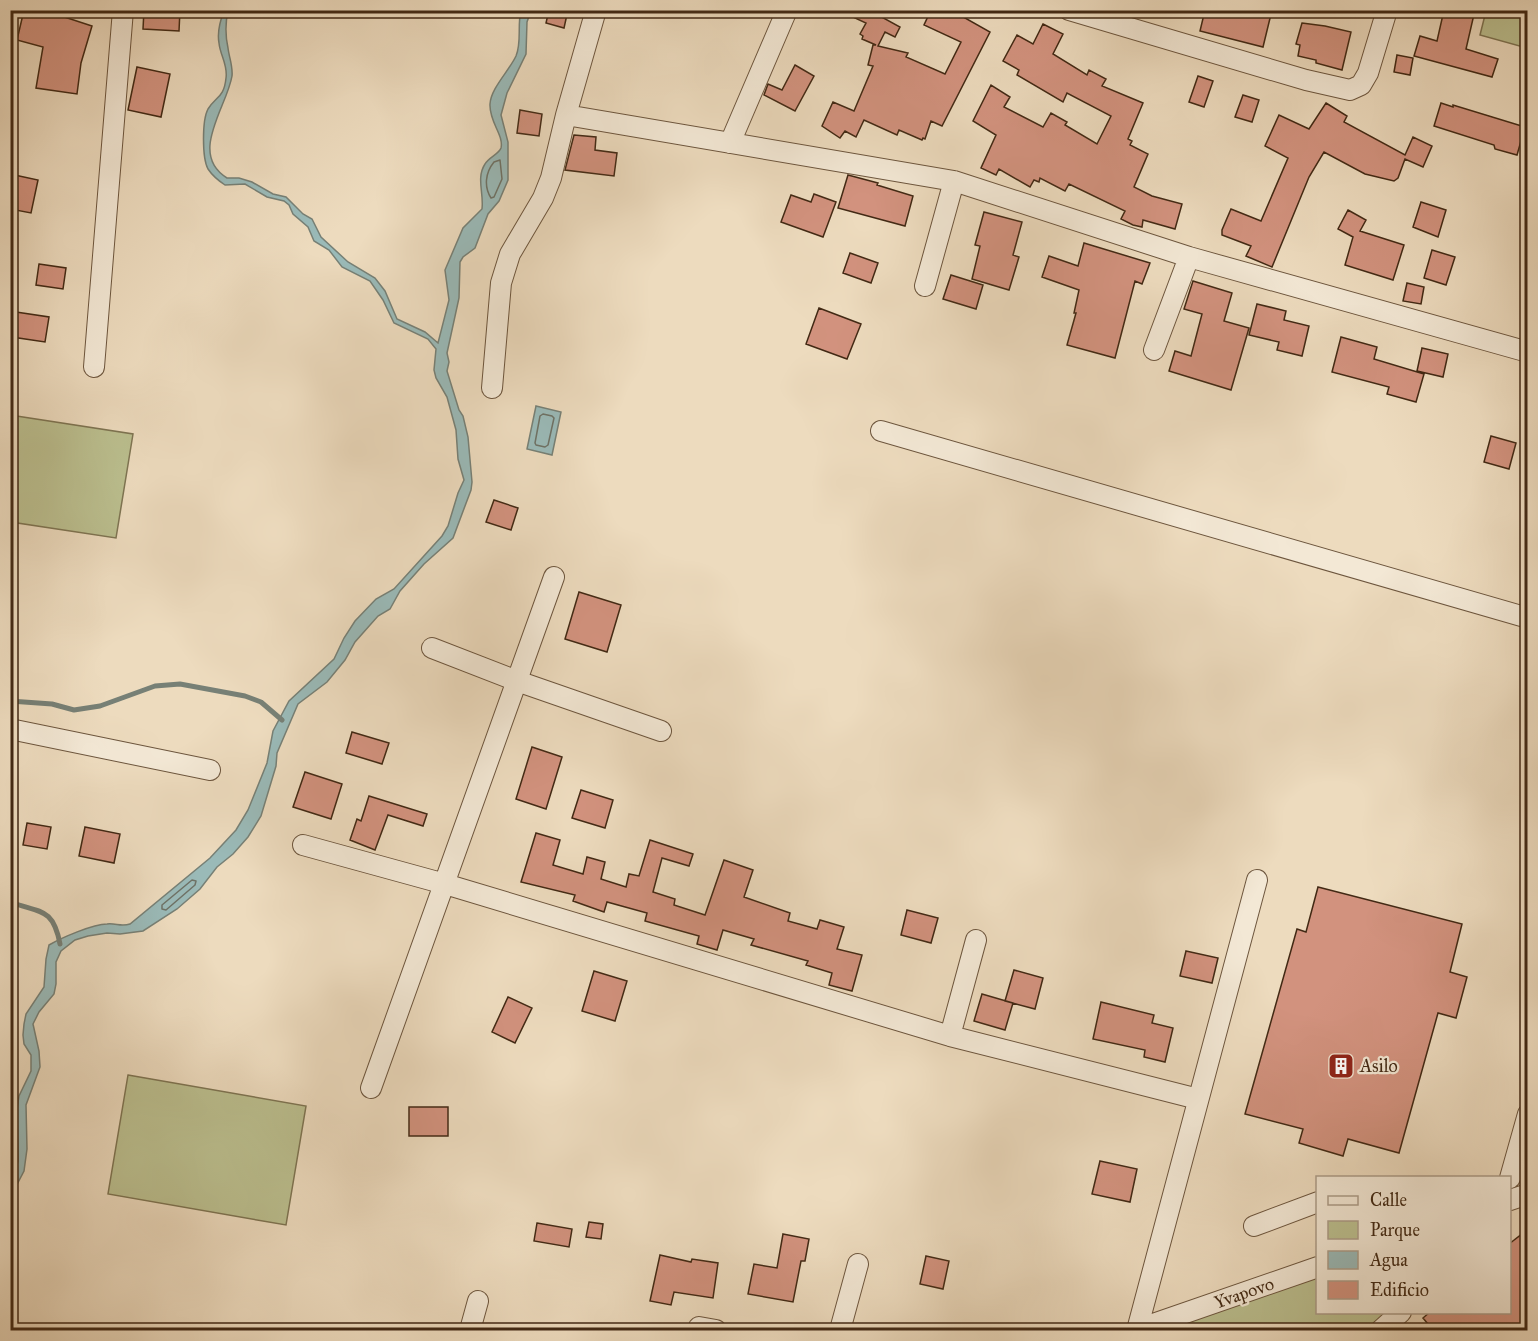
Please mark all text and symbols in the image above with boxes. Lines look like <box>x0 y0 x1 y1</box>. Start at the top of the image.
building icon: Asilo <box>1326 1051 1356 1081</box>
place label: Asilo <box>1359 1055 1398 1077</box>
legend <box>1316 1176 1511 1314</box>
text: Calle <box>1370 1189 1407 1211</box>
text: Parque <box>1370 1219 1420 1242</box>
text: Agua <box>1369 1249 1408 1272</box>
street label: Yvapovo <box>1211 1273 1277 1313</box>
text: Edificio <box>1370 1279 1429 1301</box>

